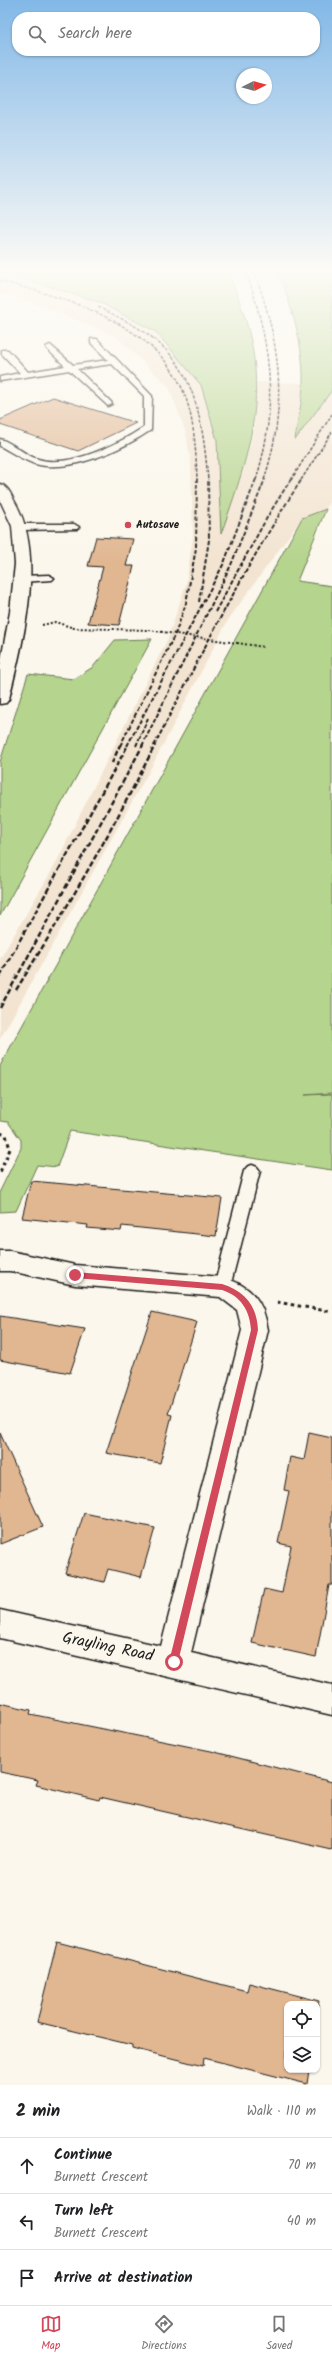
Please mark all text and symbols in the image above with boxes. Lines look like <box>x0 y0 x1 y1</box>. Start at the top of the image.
search box <box>12 12 320 56</box>
text: Search here <box>58 22 132 46</box>
icon: search <box>26 23 48 45</box>
north arrow <box>236 68 272 104</box>
place label: Autosave <box>136 516 180 534</box>
marker: Autosave <box>123 520 133 530</box>
route end <box>66 1266 84 1284</box>
street label: Grayling Road <box>60 1625 157 1669</box>
route start <box>165 1653 183 1671</box>
map controls <box>284 2001 320 2073</box>
button: locate <box>284 2001 320 2037</box>
button: layers <box>284 2037 320 2073</box>
text: 2 min <box>16 2098 60 2125</box>
text: Walk · 110 m <box>247 2101 316 2122</box>
text: Continue <box>54 2143 112 2167</box>
icon: ahead <box>16 2155 38 2177</box>
text: 70 m <box>288 2155 316 2176</box>
text: Burnett Crescent <box>54 2167 148 2188</box>
text: Turn left <box>54 2199 114 2223</box>
icon: left <box>16 2211 38 2233</box>
text: 40 m <box>287 2211 316 2232</box>
text: Burnett Crescent <box>54 2223 148 2244</box>
text: Arrive at destination <box>54 2266 193 2290</box>
icon: arrive <box>16 2267 38 2289</box>
tab: Map <box>40 2313 62 2355</box>
tab: Directions <box>141 2313 187 2355</box>
tab: Saved <box>266 2313 292 2355</box>

